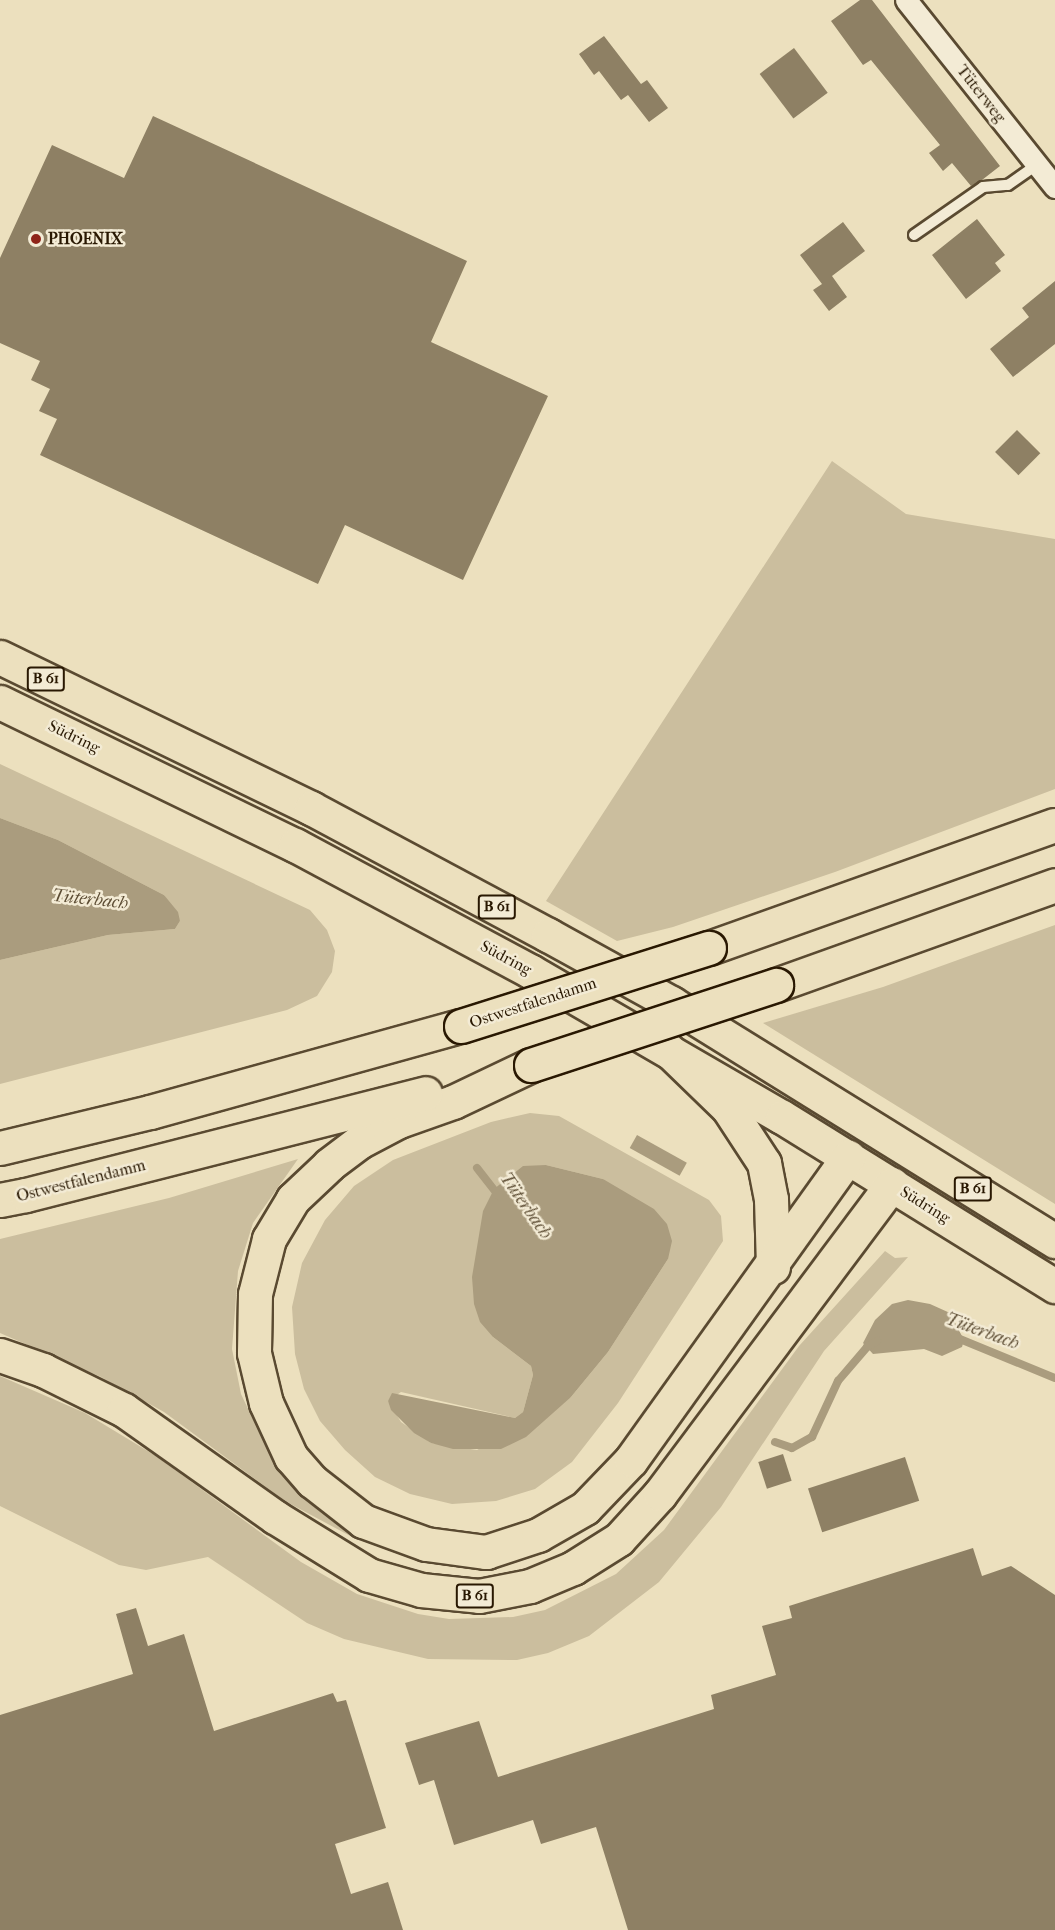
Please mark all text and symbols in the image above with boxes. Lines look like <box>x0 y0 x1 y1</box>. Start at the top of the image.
street label: Tüterweg <box>953 61 1009 127</box>
place label: PHOENIX <box>48 229 123 249</box>
marker: PHOENIX <box>29 232 43 246</box>
road number: B 61 <box>26 667 66 691</box>
street label: Südring <box>45 716 103 758</box>
water label: Tüterbach <box>51 885 129 915</box>
road number: B 61 <box>478 895 516 919</box>
street label: Südring <box>477 937 535 979</box>
street label: Ostwestfalendamm <box>467 973 599 1033</box>
street label: Ostwestfalendamm <box>15 1156 147 1206</box>
water label: Tüterbach <box>494 1168 556 1244</box>
road number: B 61 <box>954 1177 992 1201</box>
street label: Südring <box>896 1182 954 1228</box>
water label: Tüterbach <box>942 1309 1022 1355</box>
road number: B 61 <box>456 1584 494 1608</box>

